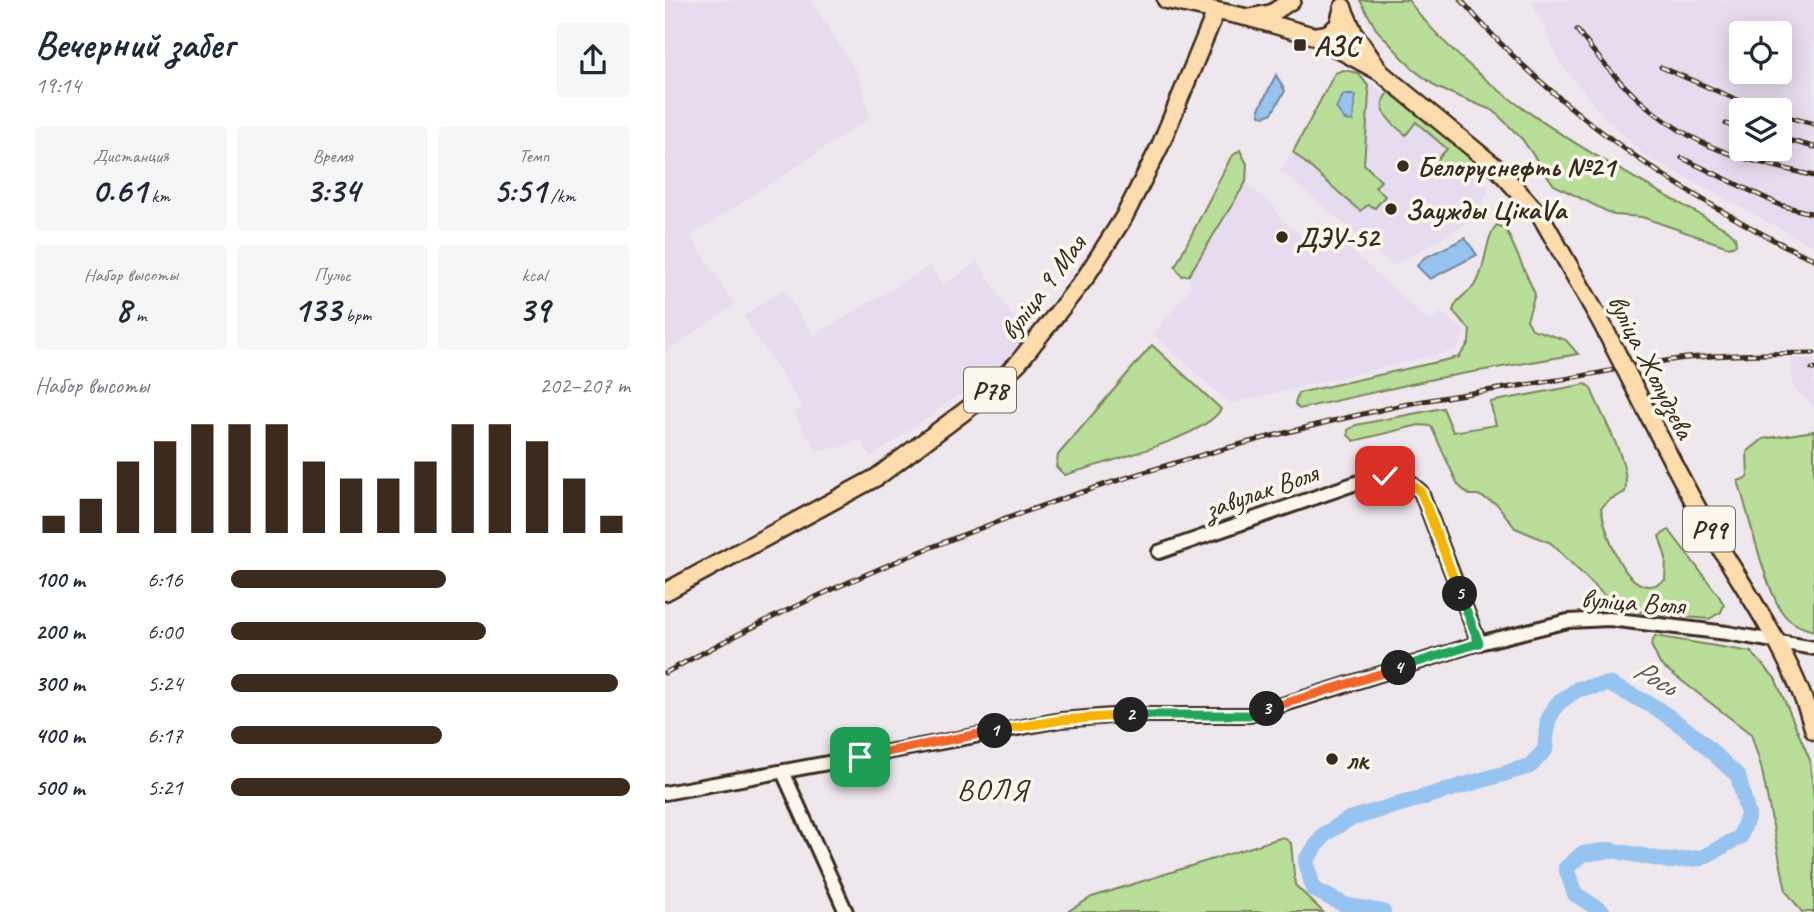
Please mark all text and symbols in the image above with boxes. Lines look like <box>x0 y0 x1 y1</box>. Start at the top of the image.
text: Вечерний забег <box>35 21 234 68</box>
map controls <box>1729 21 1792 161</box>
button: locate <box>1729 21 1792 84</box>
button: share <box>556 23 630 97</box>
place label: АЗС <box>1314 28 1363 63</box>
marker: АЗС <box>1292 37 1308 53</box>
text: 19:14 <box>35 71 81 100</box>
button: layers <box>1729 98 1792 161</box>
text: Дистанция <box>93 144 169 168</box>
text: Время <box>312 144 353 168</box>
text: Темп <box>519 144 549 168</box>
place label: Белоруснефть №21 <box>1417 149 1618 184</box>
marker: Белоруснефть №21 <box>1395 158 1411 174</box>
text: 0.61 <box>92 168 147 213</box>
text: 3:34 <box>305 168 360 213</box>
text: 5:51 <box>493 168 546 213</box>
text: km <box>147 184 170 208</box>
text: /km <box>546 184 575 208</box>
place label: Заужды ЦікаVа <box>1405 192 1568 228</box>
marker: Заужды ЦікаVа <box>1383 201 1399 217</box>
place label: ДЭУ-52 <box>1296 220 1381 255</box>
street label: вуліца 9 Мая <box>992 226 1095 347</box>
marker: ДЭУ-52 <box>1274 229 1290 245</box>
text: Набор высоты <box>84 263 178 287</box>
text: Пульс <box>314 263 351 287</box>
text: kcal <box>522 263 547 287</box>
text: 8 <box>115 287 131 332</box>
text: 133 <box>294 287 341 332</box>
text: 39 <box>519 287 550 332</box>
street label: вуліца Жолудзева <box>1599 288 1704 446</box>
text: m <box>131 303 146 327</box>
text: bpm <box>341 303 371 327</box>
road number: Р78 <box>964 368 1016 412</box>
text: Набор высоты <box>35 371 149 400</box>
text: 202–207 m <box>539 371 630 400</box>
pin <box>1355 446 1415 506</box>
street label: завулак Воля <box>1197 454 1324 528</box>
icon: check <box>1366 457 1404 495</box>
road number: Р99 <box>1683 506 1735 552</box>
text: 100 m <box>35 565 85 594</box>
text: 6:16 <box>147 565 183 594</box>
pin: 5 <box>1443 576 1477 612</box>
street label: вуліца Воля <box>1580 580 1688 623</box>
text: 5 <box>1455 581 1464 605</box>
text: 200 m <box>35 617 85 646</box>
text: 6:00 <box>147 617 183 646</box>
pin: 4 <box>1381 650 1417 686</box>
water label: Рось <box>1627 650 1686 706</box>
text: 4 <box>1394 655 1403 679</box>
text: 300 m <box>35 669 85 698</box>
text: 5:24 <box>147 669 183 698</box>
pin: 3 <box>1249 692 1285 726</box>
text: 3 <box>1262 696 1271 720</box>
pin: 2 <box>1113 698 1149 732</box>
text: 2 <box>1126 702 1135 726</box>
pin: 1 <box>977 714 1013 748</box>
text: 1 <box>990 718 999 742</box>
text: 400 m <box>35 721 85 750</box>
text: 6:17 <box>147 721 183 750</box>
pin <box>830 727 890 787</box>
icon: arrive <box>841 738 879 776</box>
place label: лк <box>1346 742 1370 777</box>
marker: лк <box>1324 751 1340 767</box>
district label: ВОЛЯ <box>957 770 1032 808</box>
text: 500 m <box>35 773 84 802</box>
text: 5:21 <box>147 773 183 802</box>

